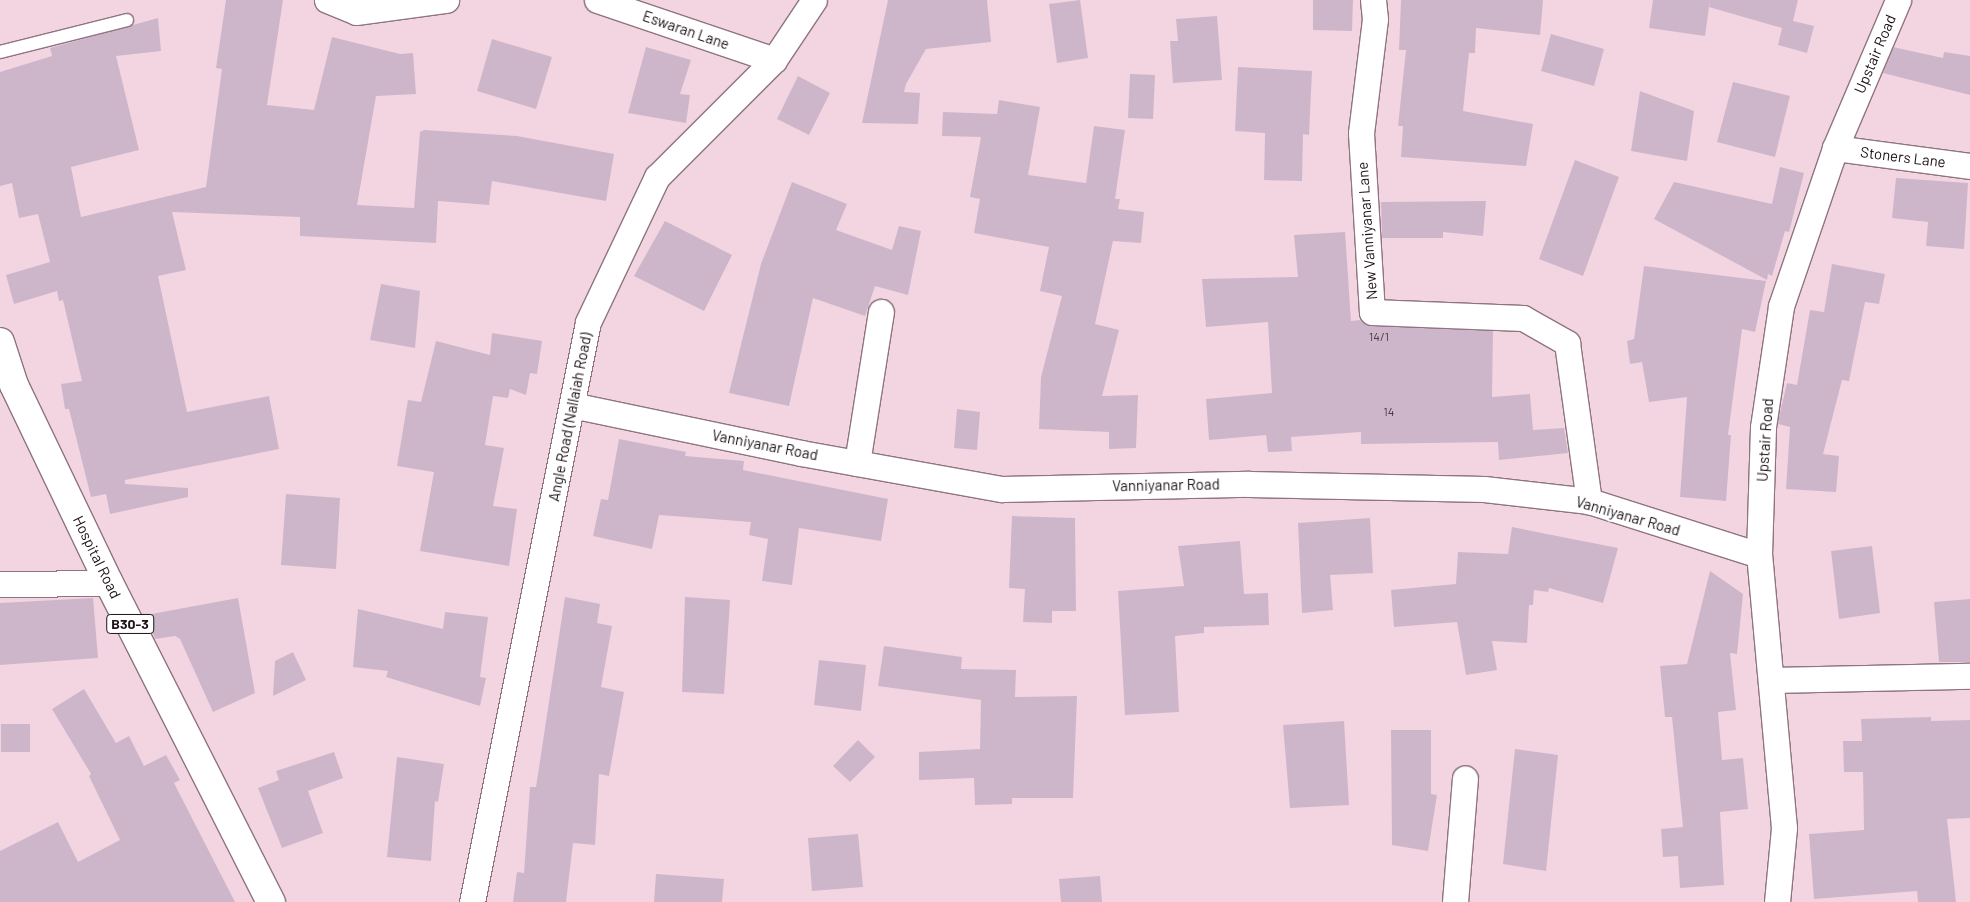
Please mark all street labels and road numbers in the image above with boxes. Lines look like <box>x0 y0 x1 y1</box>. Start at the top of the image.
street label: Eswaran Lane <box>640 7 732 53</box>
street label: Upstair Road <box>1850 12 1900 96</box>
street label: Stoners Lane <box>1859 143 1947 171</box>
street label: New Vanniyanar Lane <box>1353 161 1381 301</box>
street label: Angle Road (Nallaiah Road) <box>545 331 595 503</box>
street label: Upstair Road <box>1753 398 1777 482</box>
street label: Vanniyanar Road <box>710 426 820 464</box>
street label: Vanniyanar Road <box>1112 475 1220 495</box>
street label: Vanniyanar Road <box>1574 493 1682 539</box>
street label: Hospital Road <box>69 513 125 601</box>
road number: B30-3 <box>105 612 155 636</box>

